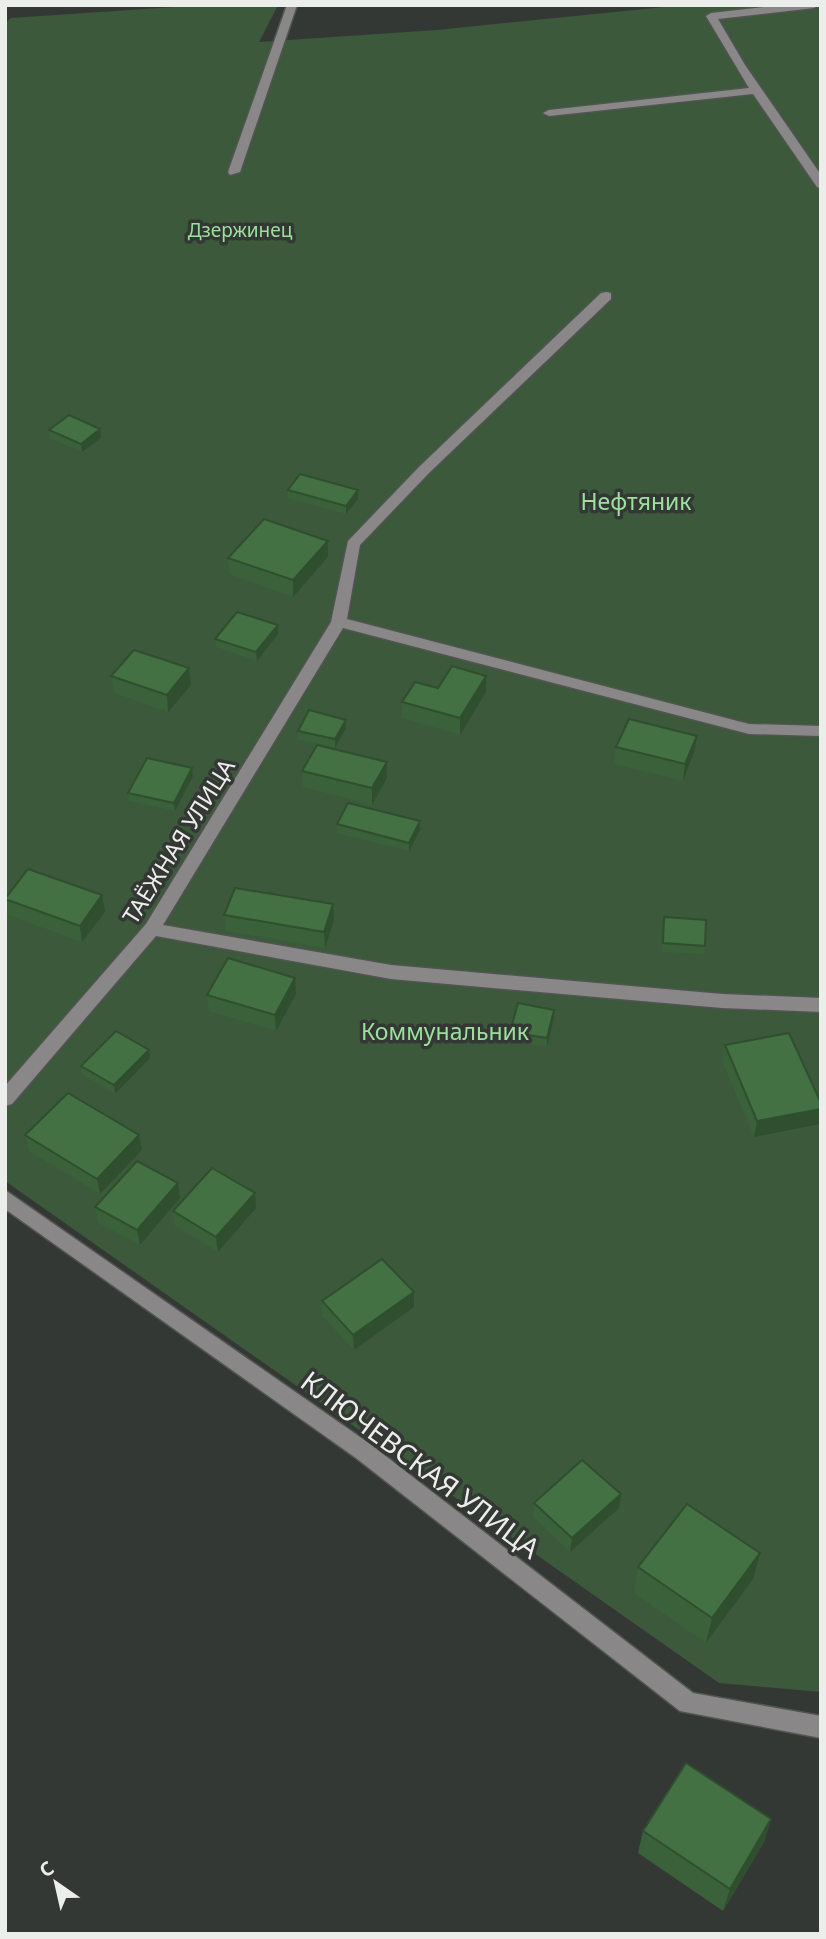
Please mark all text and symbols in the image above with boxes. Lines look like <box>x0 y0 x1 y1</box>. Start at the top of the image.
park label: Дзержинец <box>188 217 293 243</box>
park label: Нефтяник <box>580 485 692 517</box>
street label: ТАЁЖНАЯ УЛИЦА <box>114 752 242 930</box>
park label: Коммунальник <box>361 1015 530 1047</box>
street label: КЛЮЧЕВСКАЯ УЛИЦА <box>294 1362 548 1567</box>
north arrow <box>21 1848 91 1918</box>
text: С <box>34 1855 59 1883</box>

